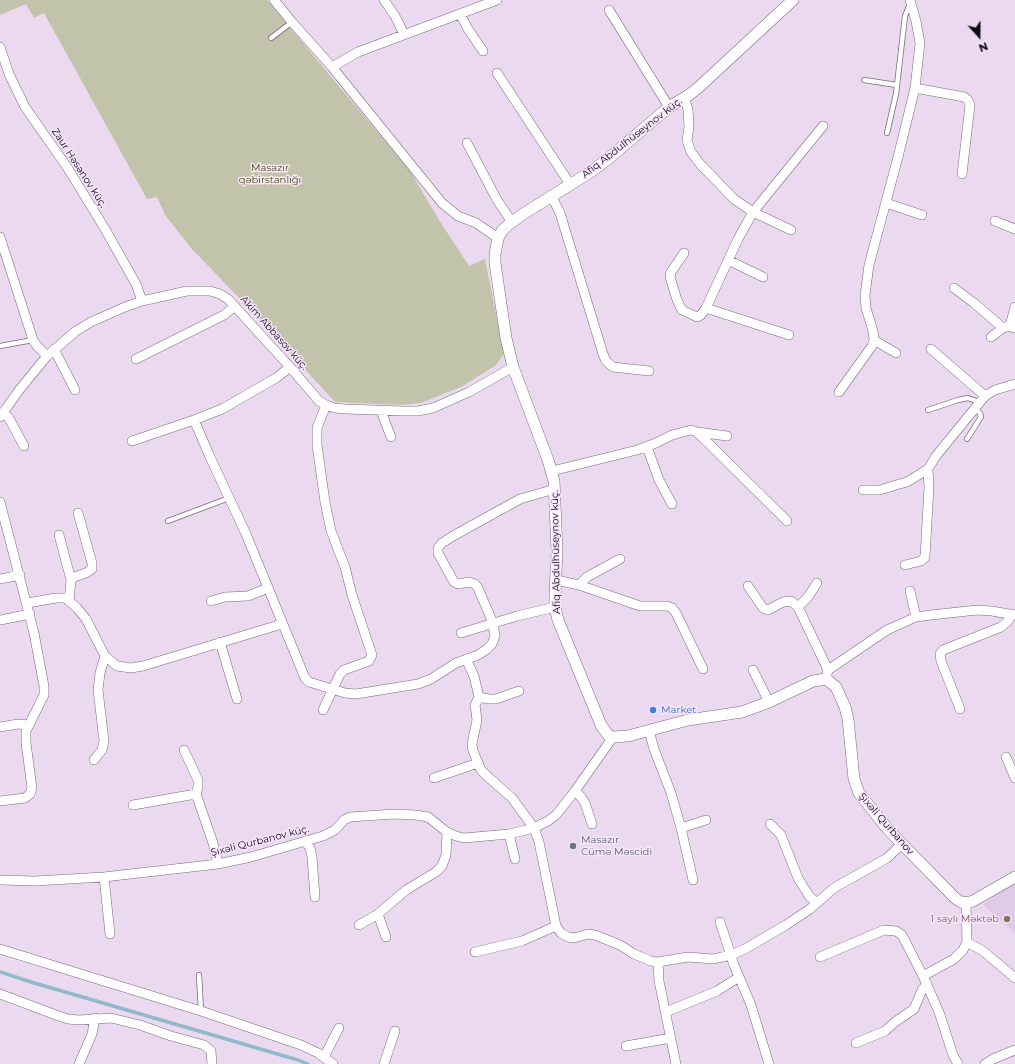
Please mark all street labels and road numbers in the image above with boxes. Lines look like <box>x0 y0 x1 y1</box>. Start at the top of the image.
street label: Afiq Abdulhüseynov küç. <box>579 95 685 181</box>
street label: Zaur Həsənov küç. <box>49 126 109 210</box>
street label: Akim Abbasov küç. <box>238 294 310 372</box>
street label: Afiq Abdulhüseynov küç. <box>549 490 563 614</box>
street label: Şixəli Qurbanov <box>856 791 916 857</box>
street label: Şıxəli Qurbanov küç. <box>209 823 311 859</box>

